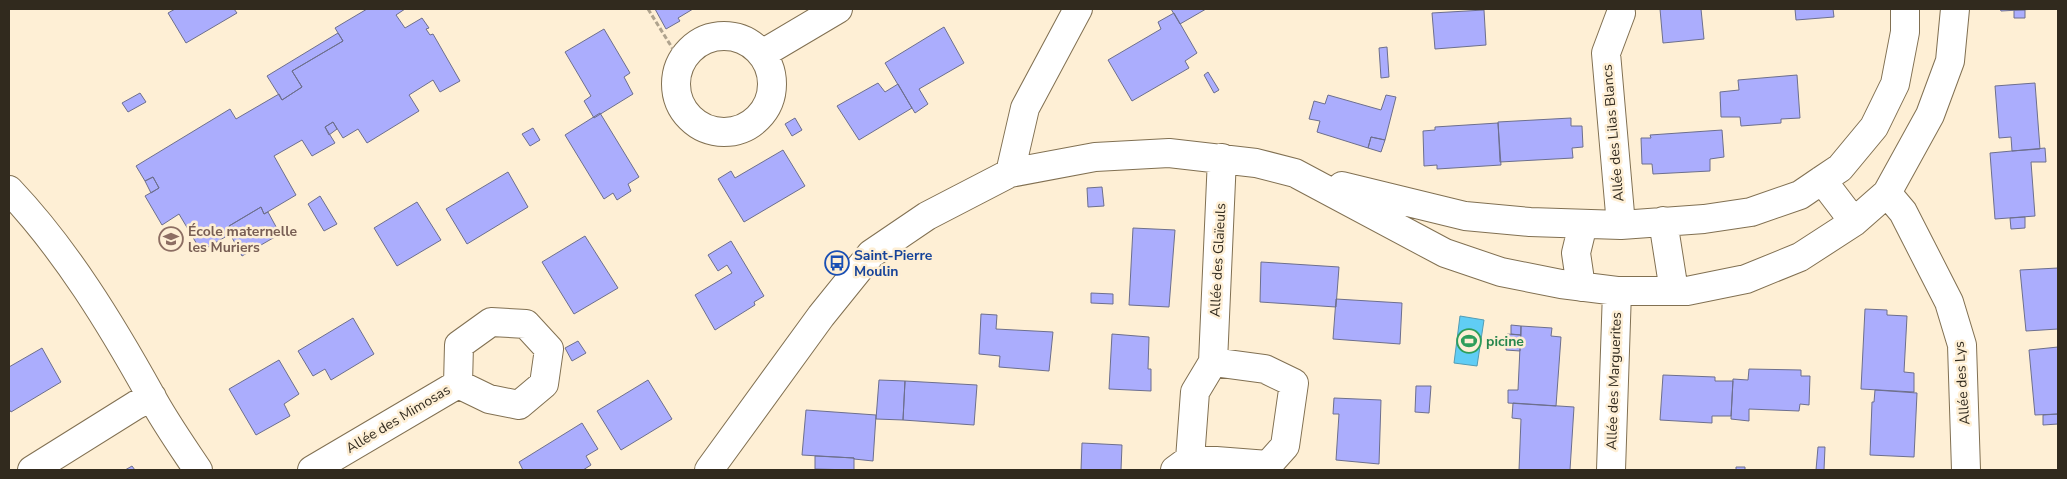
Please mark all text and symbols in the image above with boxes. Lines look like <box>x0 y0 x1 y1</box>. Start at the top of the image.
street label: Allée des Lilas Blancs <box>1598 63 1628 202</box>
street label: Allée des Glaïeuls <box>1206 202 1230 317</box>
place label: École maternelle les Muriers <box>188 222 298 257</box>
school or university icon: École maternelle les Muriers <box>158 226 184 252</box>
place label: Saint-Pierre Moulin <box>854 246 933 281</box>
bus stop icon: Saint-Pierre Moulin <box>824 250 850 276</box>
street label: Allée des Marguerites <box>1602 311 1626 450</box>
sports icon: picine <box>1456 328 1482 354</box>
place label: picine <box>1486 332 1524 351</box>
street label: Allée des Lys <box>1950 340 1974 425</box>
street label: Allée des Mimosas <box>342 380 454 458</box>

